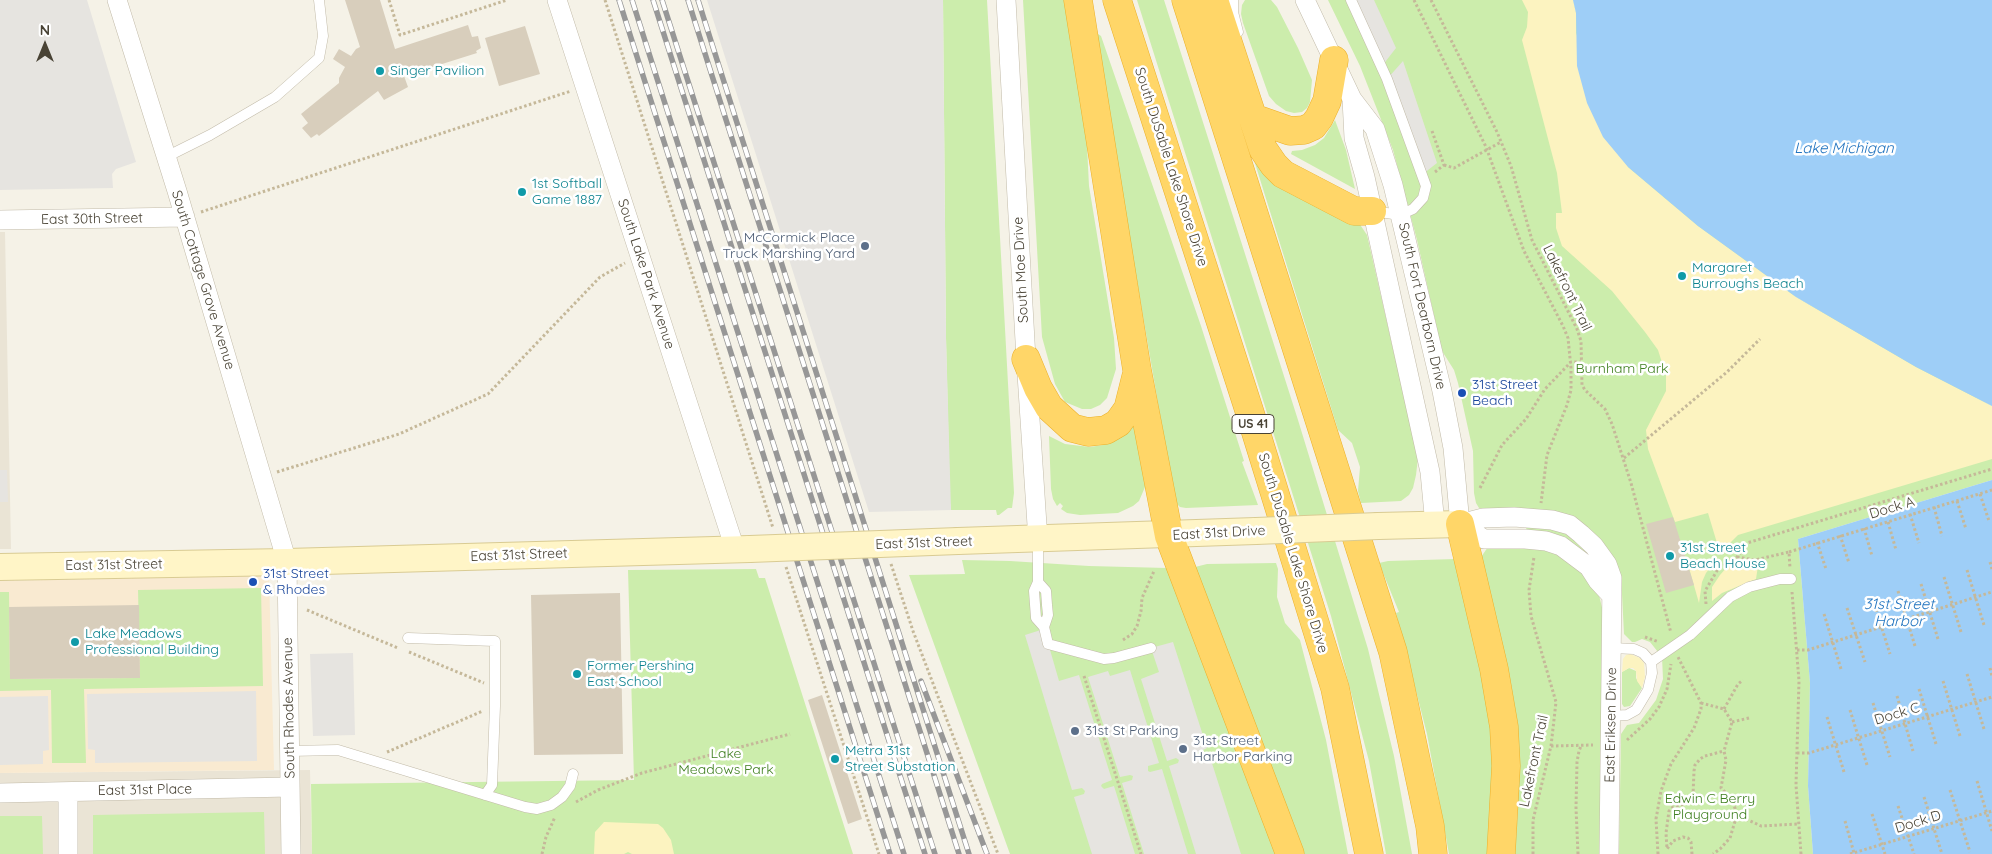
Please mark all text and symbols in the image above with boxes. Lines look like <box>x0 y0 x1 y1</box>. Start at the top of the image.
north arrow <box>20 20 70 70</box>
text: N <box>40 21 50 39</box>
place label: Singer Pavilion <box>390 63 484 79</box>
marker: Singer Pavilion <box>374 65 386 77</box>
street label: South DuSable Lake Shore Drive <box>1131 65 1211 269</box>
water label: Lake Michigan <box>1794 139 1894 157</box>
place label: 1st Softball Game 1887 <box>532 176 602 208</box>
marker: 1st Softball Game 1887 <box>516 186 528 198</box>
street label: South Cottage Grove Avenue <box>168 188 238 372</box>
street label: South Lake Park Avenue <box>614 197 678 351</box>
street label: East 30th Street <box>41 210 143 228</box>
street label: South Moe Drive <box>1010 216 1032 324</box>
street label: South Fort Dearborn Drive <box>1395 221 1449 391</box>
place label: McCormick Place Truck Marshing Yard <box>722 230 855 262</box>
marker: McCormick Place Truck Marshing Yard <box>859 240 871 252</box>
street label: Lakefront Trail <box>1539 242 1595 334</box>
place label: Margaret Burroughs Beach <box>1692 260 1804 292</box>
marker: Margaret Burroughs Beach <box>1676 270 1688 282</box>
park label: Burnham Park <box>1575 361 1669 377</box>
place label: 31st Street Beach <box>1472 377 1538 410</box>
marker: 31st Street Beach <box>1456 387 1468 399</box>
road number: US 41 <box>1232 414 1274 434</box>
street label: South DuSable Lake Shore Drive <box>1255 451 1331 655</box>
street label: Dock A <box>1867 493 1917 523</box>
street label: East 31st Drive <box>1172 522 1266 544</box>
street label: East 31st Street <box>875 533 973 553</box>
place label: 31st Street Beach House <box>1680 540 1766 572</box>
street label: East 31st Street <box>470 545 568 565</box>
marker: 31st Street Beach House <box>1664 550 1676 562</box>
street label: East 31st Street <box>65 556 163 574</box>
place label: 31st Street & Rhodes <box>263 566 329 598</box>
marker: 31st Street & Rhodes <box>247 576 259 588</box>
water label: 31st Street Harbor <box>1864 595 1934 630</box>
place label: Lake Meadows Professional Building <box>85 626 219 658</box>
marker: Lake Meadows Professional Building <box>69 636 81 648</box>
street label: South Rhodes Avenue <box>279 637 299 779</box>
place label: Former Pershing East School <box>587 658 694 690</box>
street label: East Eriksen Drive <box>1602 667 1620 783</box>
marker: Former Pershing East School <box>571 668 583 680</box>
street label: Dock C <box>1872 699 1922 729</box>
street label: Lakefront Trail <box>1516 713 1552 809</box>
place label: 31st St Parking <box>1085 723 1179 739</box>
marker: 31st St Parking <box>1069 725 1081 737</box>
place label: 31st Street Harbor Parking <box>1193 733 1293 766</box>
place label: Metra 31st Street Substation <box>845 743 955 776</box>
marker: 31st Street Harbor Parking <box>1177 743 1189 755</box>
park label: Lake Meadows Park <box>678 746 774 779</box>
marker: Metra 31st Street Substation <box>829 753 841 765</box>
street label: East 31st Place <box>98 781 192 799</box>
park label: Edwin C Berry Playground <box>1665 791 1755 824</box>
street label: Dock D <box>1893 807 1943 837</box>

